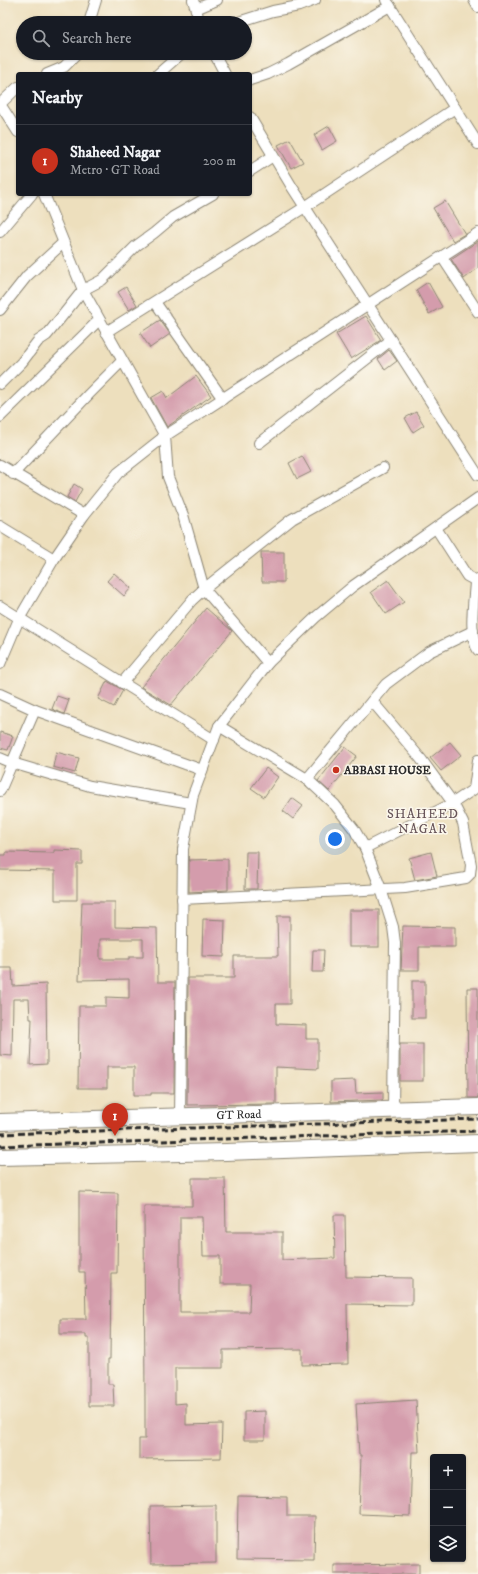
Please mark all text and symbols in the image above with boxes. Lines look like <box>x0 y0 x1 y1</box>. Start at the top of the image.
search box <box>16 16 252 60</box>
icon: search <box>30 27 52 49</box>
text: Search here <box>62 29 131 48</box>
text: Nearby <box>32 87 82 109</box>
text: Shaheed Nagar <box>70 143 161 162</box>
text: 1 <box>43 153 47 169</box>
text: 200 m <box>203 153 236 169</box>
text: Metro · GT Road <box>70 162 160 178</box>
place label: ABBASI HOUSE <box>343 763 431 778</box>
marker: ABBASI HOUSE <box>331 765 341 775</box>
district label: SHAHEED NAGAR <box>387 806 459 837</box>
your location <box>325 829 345 849</box>
pin: 1 <box>102 1103 128 1136</box>
street label: GT Road <box>216 1107 262 1123</box>
map controls <box>430 1454 466 1562</box>
button: + <box>430 1454 466 1490</box>
button: − <box>430 1490 466 1526</box>
button: layers <box>430 1526 466 1562</box>

